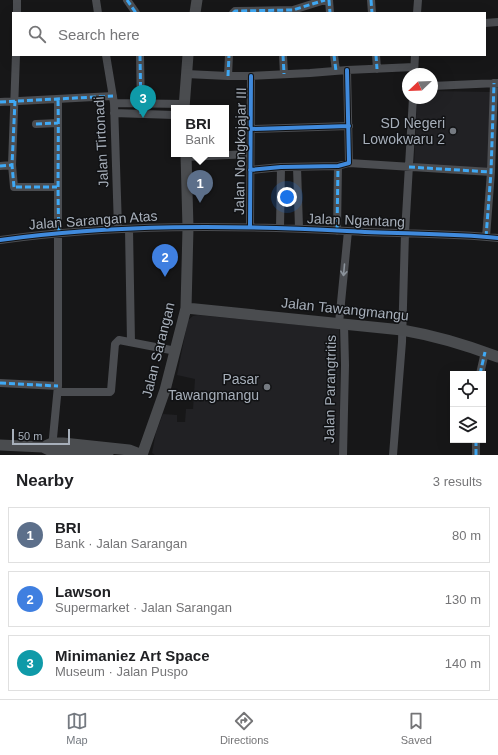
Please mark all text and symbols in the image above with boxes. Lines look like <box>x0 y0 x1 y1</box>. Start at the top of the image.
search box <box>12 12 486 56</box>
icon: search <box>26 23 48 45</box>
text: Search here <box>58 26 140 43</box>
north arrow <box>402 68 438 104</box>
pin: 3 <box>130 85 156 118</box>
street label: Jalan Nongkojajar III <box>231 87 249 215</box>
street label: Jalan Tirtonadi <box>91 96 111 188</box>
popup <box>171 105 229 157</box>
text: BRI <box>185 115 211 132</box>
place label: SD Negeri Lowokwaru 2 <box>363 115 445 147</box>
marker: SD Negeri Lowokwaru 2 <box>448 126 458 136</box>
text: Bank <box>185 132 215 147</box>
pin: 1 <box>187 170 213 203</box>
your location <box>277 187 297 207</box>
street label: Jalan Sarangan Atas <box>28 208 158 232</box>
street label: Jalan Ngantang <box>307 210 405 230</box>
pin: 2 <box>152 244 178 277</box>
one-way arrow <box>340 263 348 276</box>
street label: Jalan Tawangmangu <box>280 294 410 324</box>
street label: Jalan Sarangan <box>138 300 178 400</box>
street label: Jalan Parangtritis <box>321 335 339 443</box>
place label: Pasar Tawangmangu <box>168 371 259 403</box>
map controls <box>450 371 486 443</box>
button: locate <box>450 371 486 407</box>
marker: Pasar Tawangmangu <box>262 382 272 392</box>
button: layers <box>450 407 486 443</box>
scale bar <box>12 427 70 446</box>
text: 50 m <box>18 430 42 442</box>
text: Nearby <box>16 471 74 490</box>
text: 3 results <box>433 474 482 489</box>
text: BRI <box>55 519 81 536</box>
text: 1 <box>26 528 34 543</box>
text: 80 m <box>452 528 481 543</box>
text: Bank · Jalan Sarangan <box>55 536 187 551</box>
text: Lawson <box>55 583 111 600</box>
text: 2 <box>26 592 34 607</box>
text: 130 m <box>445 592 481 607</box>
text: Supermarket · Jalan Sarangan <box>55 600 232 615</box>
text: Minimaniez Art Space <box>55 647 209 664</box>
text: 3 <box>26 656 34 671</box>
text: 140 m <box>445 656 481 671</box>
text: Museum · Jalan Puspo <box>55 664 188 679</box>
tab: Map <box>66 710 88 746</box>
tab: Directions <box>220 710 269 746</box>
tab: Saved <box>401 710 432 746</box>

